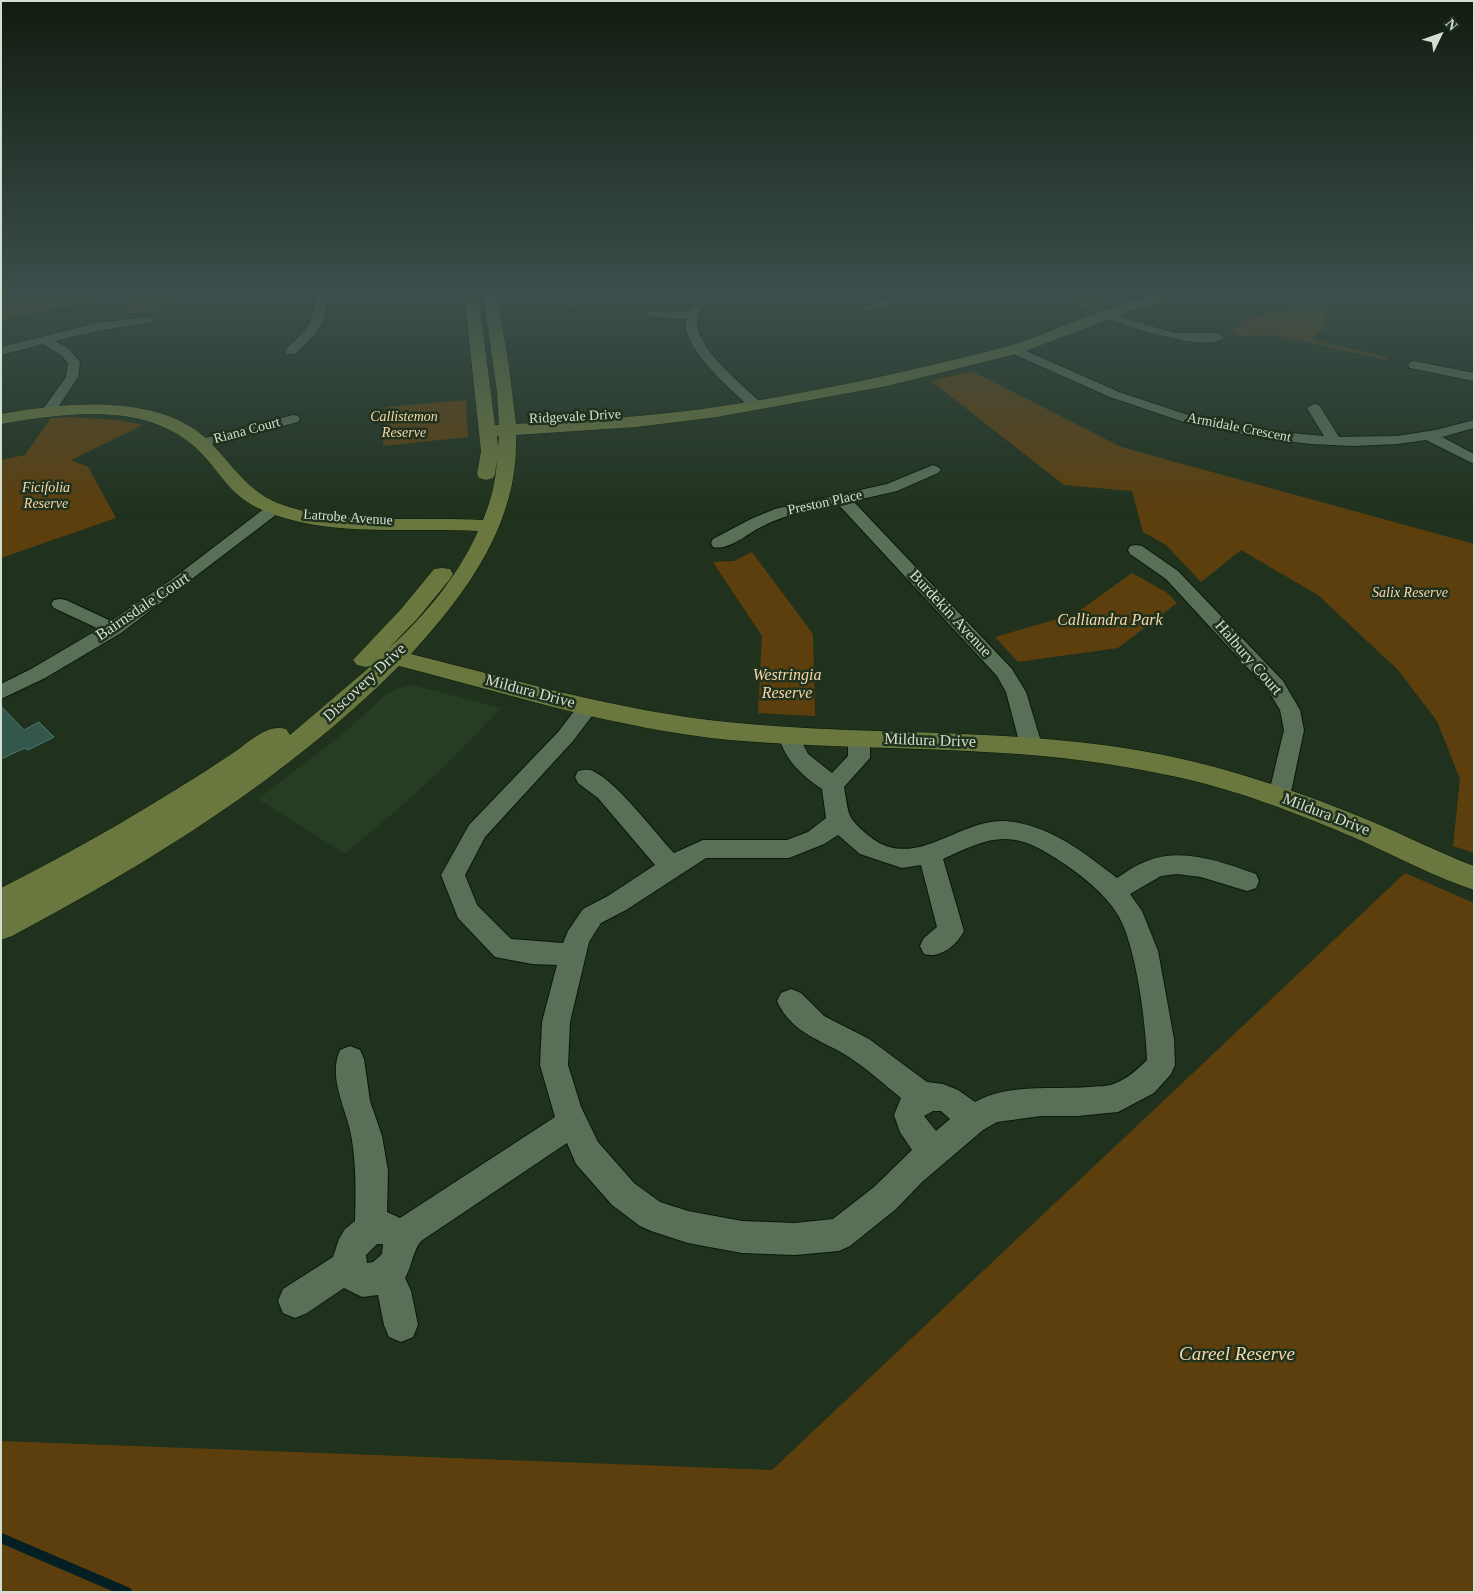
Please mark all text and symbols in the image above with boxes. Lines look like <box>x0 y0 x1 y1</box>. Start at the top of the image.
north arrow <box>1415 10 1465 60</box>
text: N <box>1443 16 1460 33</box>
street label: Ridgevale Drive <box>529 406 621 428</box>
park label: Callistemon Reserve <box>370 409 438 442</box>
street label: Armidale Crescent <box>1186 410 1292 446</box>
street label: Riana Court <box>212 414 282 448</box>
park label: Ficifolia Reserve <box>22 480 70 512</box>
street label: Preston Place <box>786 487 864 519</box>
street label: Latrobe Avenue <box>303 506 393 530</box>
street label: Burdekin Avenue <box>905 566 995 662</box>
street label: Bairnsdale Court <box>93 569 193 645</box>
park label: Salix Reserve <box>1372 585 1448 601</box>
park label: Calliandra Park <box>1057 611 1163 631</box>
street label: Halbury Court <box>1210 617 1286 699</box>
street label: Discovery Drive <box>320 640 410 726</box>
park label: Westringia Reserve <box>753 666 821 704</box>
street label: Mildura Drive <box>483 671 577 713</box>
street label: Mildura Drive <box>884 730 976 752</box>
street label: Mildura Drive <box>1280 790 1372 840</box>
park label: Careel Reserve <box>1179 1344 1295 1366</box>

